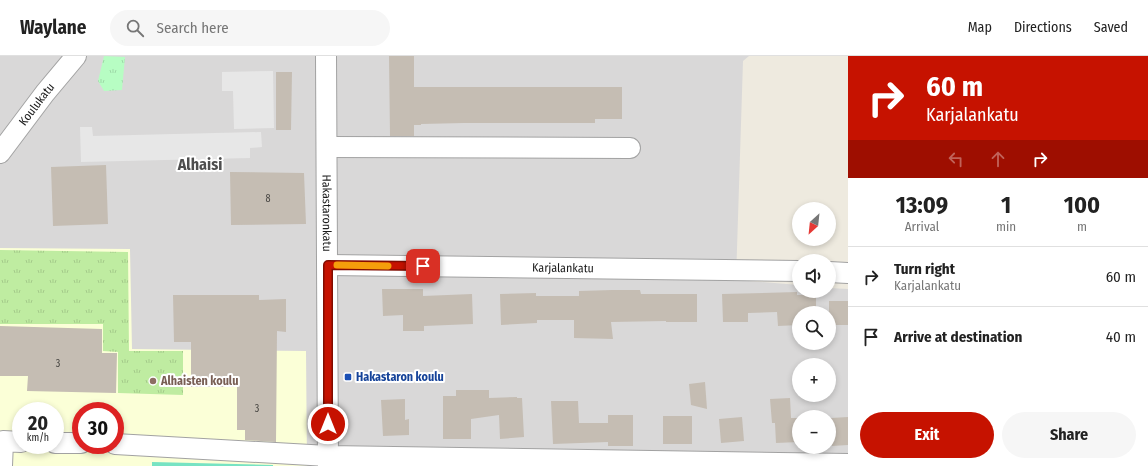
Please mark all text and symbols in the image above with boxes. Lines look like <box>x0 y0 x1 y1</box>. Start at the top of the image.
search box <box>110 10 390 46</box>
text: Waylane <box>20 16 86 39</box>
icon: search <box>124 17 146 39</box>
text: Search here <box>156 19 229 37</box>
text: Map <box>968 19 992 36</box>
text: Directions <box>1014 19 1072 36</box>
text: Saved <box>1094 19 1128 36</box>
text: 60 m <box>926 70 983 103</box>
icon: right <box>860 72 912 124</box>
street label: Koulukatu <box>16 80 57 128</box>
text: Karjalankatu <box>926 104 1019 126</box>
icon: left <box>945 148 967 170</box>
icon: ahead <box>987 148 1009 170</box>
icon: right <box>1029 148 1051 170</box>
district label: Alhaisi <box>177 155 222 174</box>
street label: Hakastaronkatu <box>320 174 334 252</box>
text: 13:09 <box>896 191 948 219</box>
text: 1 <box>1001 191 1011 219</box>
text: 100 <box>1064 191 1100 219</box>
house number: 8 <box>266 193 271 205</box>
north arrow <box>792 202 836 246</box>
map controls <box>792 202 836 454</box>
text: Arrival <box>905 219 939 234</box>
text: min <box>996 219 1016 234</box>
text: m <box>1077 219 1087 234</box>
pin <box>406 249 440 283</box>
button: sound <box>792 254 836 298</box>
icon: arrive <box>412 255 434 277</box>
text: Turn right <box>894 260 955 278</box>
street label: Karjalankatu <box>532 261 594 275</box>
icon: right <box>860 266 882 288</box>
text: 60 m <box>1106 268 1136 286</box>
text: Karjalankatu <box>894 278 961 293</box>
button: search <box>792 306 836 350</box>
icon: arrive <box>860 326 882 348</box>
text: Arrive at destination <box>894 328 1022 346</box>
text: 40 m <box>1106 328 1136 346</box>
house number: 3 <box>56 358 61 370</box>
button: + <box>792 358 836 402</box>
place label: Hakastaron koulu <box>356 370 444 384</box>
marker: Hakastaron koulu <box>343 372 353 382</box>
place label: Alhaisten koulu <box>160 374 238 388</box>
marker: Alhaisten koulu <box>148 376 158 386</box>
speed limit sign: 30 <box>72 402 124 454</box>
house number: 3 <box>255 403 260 415</box>
position arrow <box>307 403 349 445</box>
button: − <box>792 410 836 454</box>
text: 20 <box>28 411 48 435</box>
button: Exit <box>860 412 994 458</box>
button: Share <box>1002 412 1136 458</box>
text: km/h <box>27 432 49 444</box>

